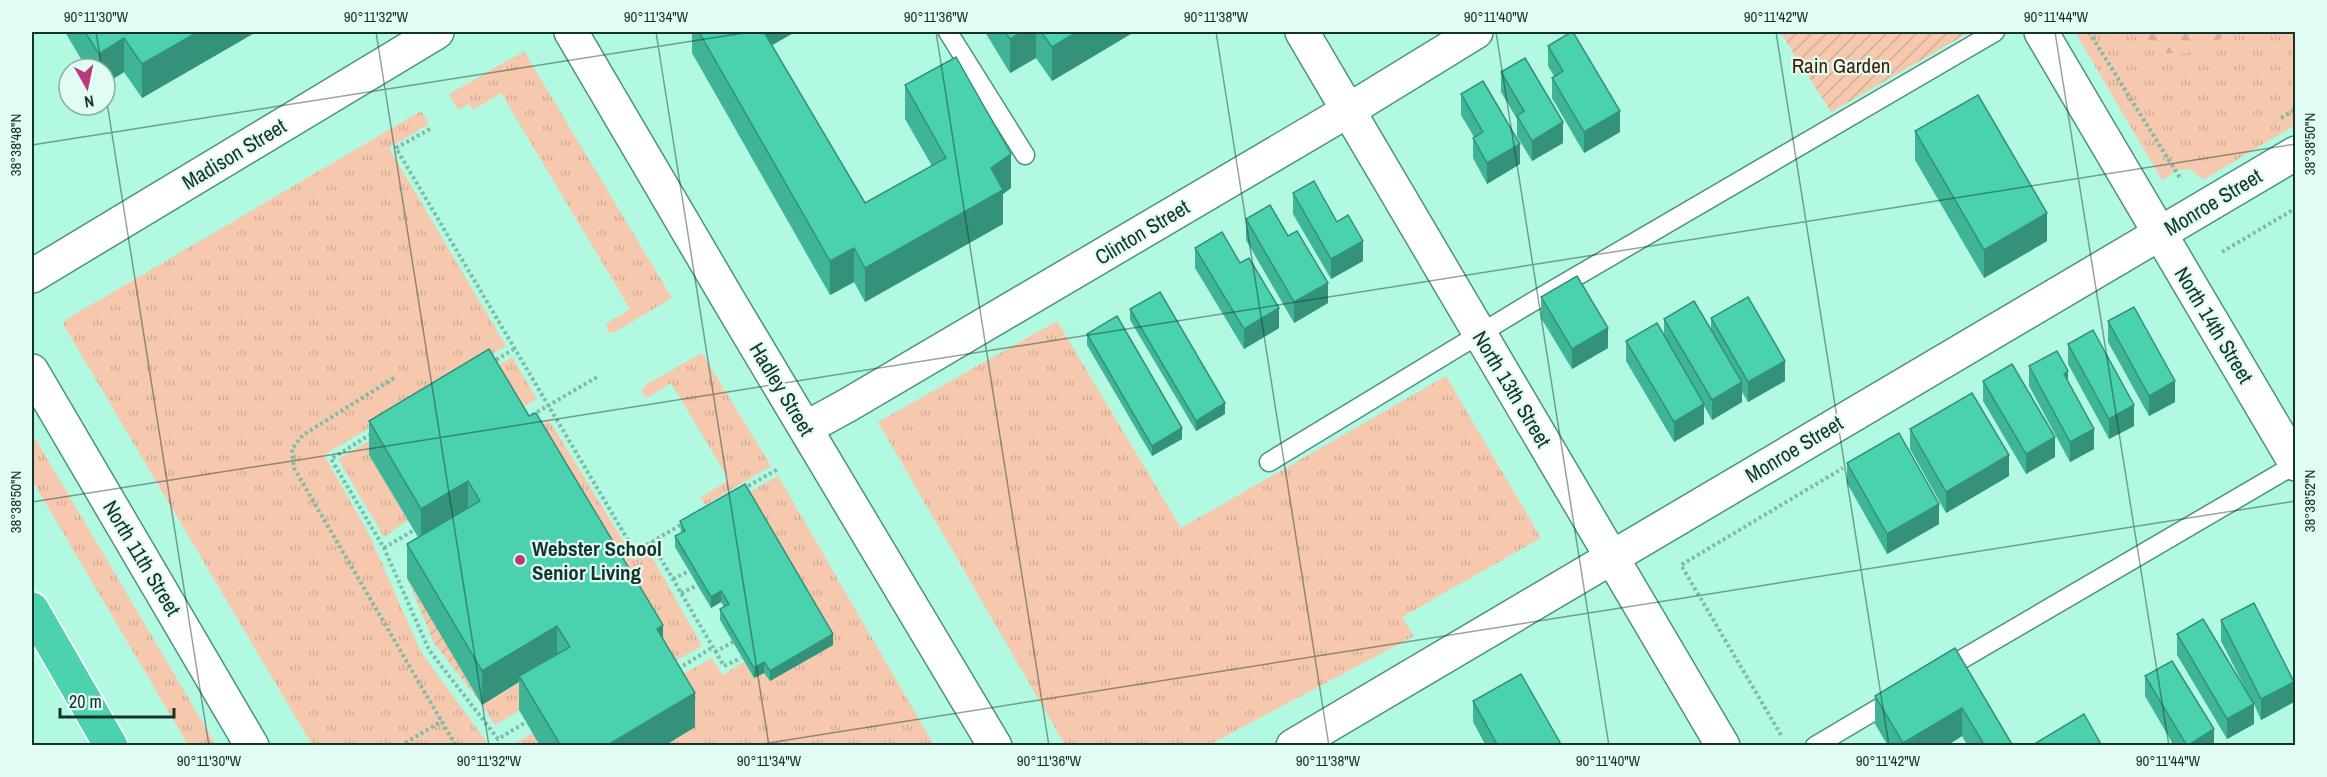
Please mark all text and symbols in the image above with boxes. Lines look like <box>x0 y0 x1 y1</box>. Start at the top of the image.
text: 90°11'30"W <box>64 6 129 27</box>
text: 90°11'32"W <box>344 6 409 27</box>
text: 90°11'34"W <box>624 6 689 27</box>
text: 90°11'36"W <box>904 6 969 27</box>
text: 90°11'38"W <box>1184 6 1249 27</box>
text: 90°11'40"W <box>1464 6 1529 27</box>
text: 90°11'42"W <box>1744 6 1809 27</box>
text: 90°11'44"W <box>2024 6 2089 27</box>
park label: Rain Garden <box>1792 51 1890 80</box>
north arrow <box>57 57 117 117</box>
text: N <box>83 90 96 113</box>
street label: Madison Street <box>176 111 292 197</box>
text: 38°38'50"N <box>2299 113 2320 175</box>
text: 38°38'48"N <box>5 114 26 176</box>
street label: Monroe Street <box>2159 161 2267 243</box>
street label: Clinton Street <box>1089 192 1195 272</box>
street label: North 14th Street <box>2168 261 2260 389</box>
street label: North 13th Street <box>1466 325 1558 453</box>
street label: Hadley Street <box>743 337 821 441</box>
street label: Monroe Street <box>1740 408 1848 490</box>
text: 38°38'52"N <box>2299 470 2320 532</box>
text: 38°38'50"N <box>5 471 26 533</box>
street label: North 11th Street <box>96 495 188 621</box>
place label: Webster School Senior Living <box>532 534 662 587</box>
marker: Webster School Senior Living <box>513 553 527 567</box>
scale bar <box>60 681 174 719</box>
text: 20 m <box>69 689 102 714</box>
text: 90°11'30"W <box>177 750 242 771</box>
text: 90°11'32"W <box>457 750 522 771</box>
text: 90°11'34"W <box>737 750 802 771</box>
text: 90°11'36"W <box>1017 750 1082 771</box>
text: 90°11'38"W <box>1296 750 1361 771</box>
text: 90°11'40"W <box>1576 750 1641 771</box>
text: 90°11'42"W <box>1856 750 1921 771</box>
text: 90°11'44"W <box>2136 750 2201 771</box>

